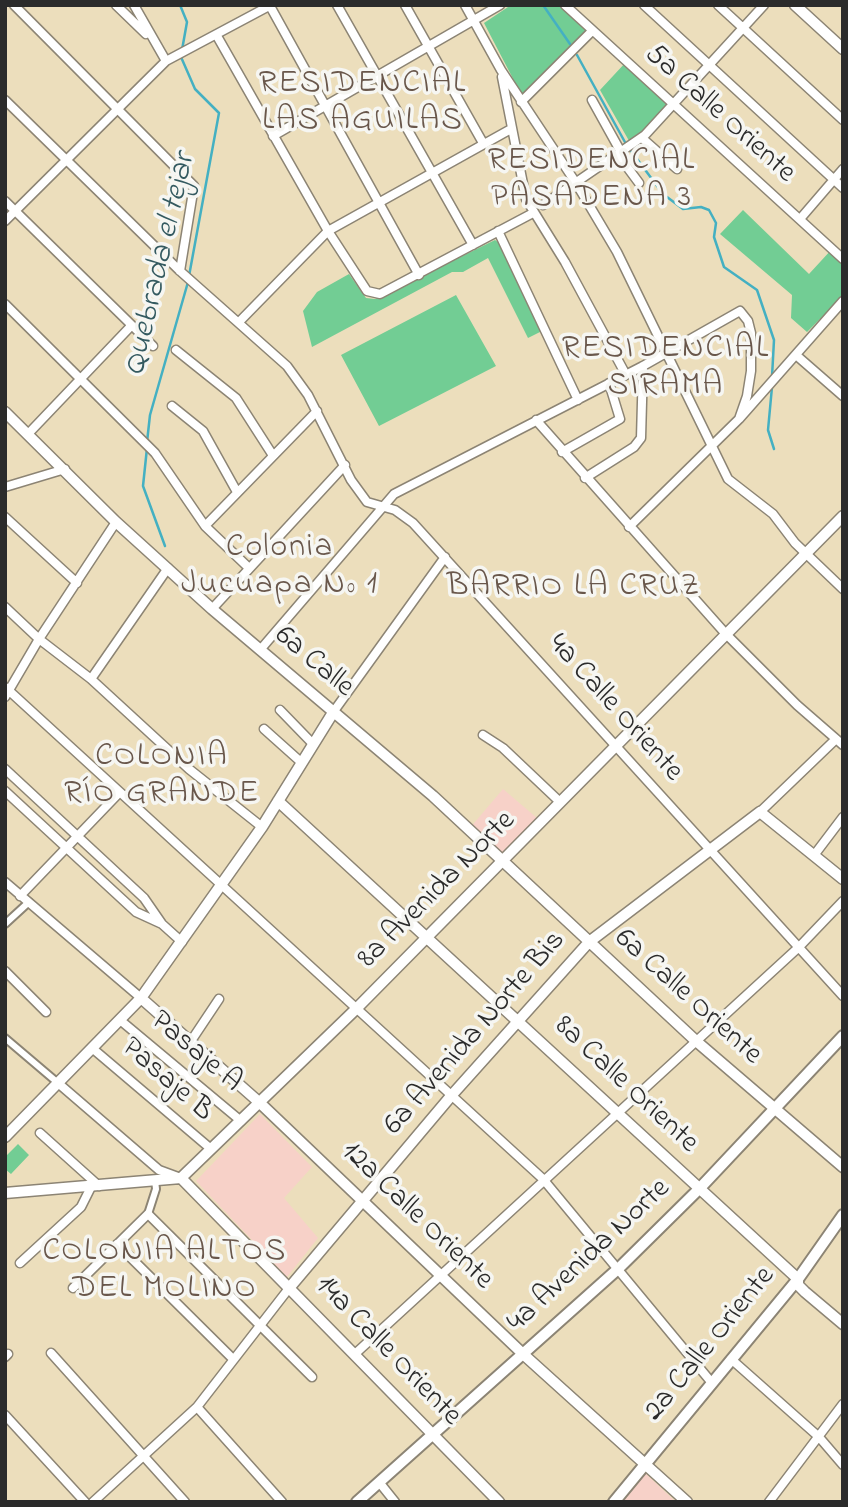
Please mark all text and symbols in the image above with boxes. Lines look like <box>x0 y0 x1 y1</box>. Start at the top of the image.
street label: 5a Calle Oriente <box>636 38 802 192</box>
district label: RESIDENCIAL LAS AGUILAS <box>260 67 466 142</box>
district label: RESIDENCIAL PASADENA 3 <box>489 144 695 219</box>
water label: Quebrada el tejar <box>118 150 206 380</box>
district label: RESIDENCIAL SIRAMA <box>563 332 769 407</box>
district label: Colonia Jucuapa Nº 1 <box>193 531 367 606</box>
district label: BARRIO LA CRUZ <box>449 570 699 608</box>
street label: 6a Calle <box>266 619 360 707</box>
street label: 4a Calle Oriente <box>538 628 690 790</box>
district label: COLONIA RÍO GRANDE <box>65 740 259 815</box>
street label: 8a Avenida Norte <box>351 804 525 978</box>
street label: 6a Calle Oriente <box>606 922 768 1074</box>
street label: 6a Avenida Norte Bis <box>377 924 575 1144</box>
street label: Pasaje A <box>142 1004 248 1102</box>
street label: 8a Calle Oriente <box>545 1010 705 1162</box>
street label: Pasaje B <box>113 1031 219 1131</box>
street label: 12a Calle Oriente <box>332 1135 500 1299</box>
street label: 4a Avenida Norte <box>501 1172 679 1342</box>
district label: COLONIA ALTOS DEL MOLINO <box>44 1235 286 1310</box>
street label: 2a Calle Oriente <box>638 1260 784 1430</box>
street label: 14a Calle Oriente <box>306 1269 468 1435</box>

